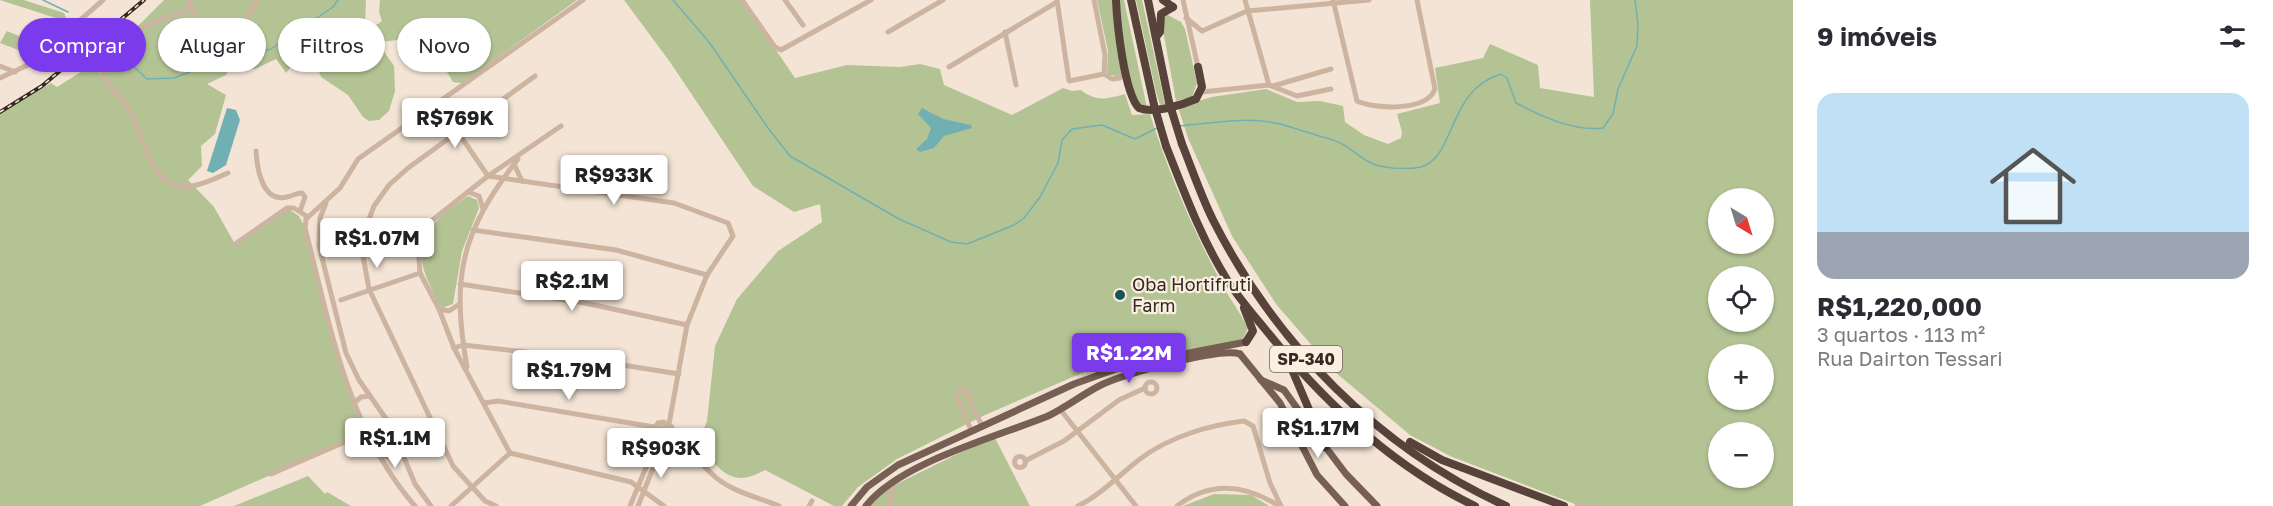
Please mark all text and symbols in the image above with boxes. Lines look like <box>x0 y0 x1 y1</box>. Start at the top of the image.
chip: Comprar <box>18 18 146 72</box>
chip: Alugar <box>158 18 266 72</box>
chip: Filtros <box>278 18 385 72</box>
chip: Novo <box>397 18 491 72</box>
icon: filters <box>2216 20 2249 53</box>
text: 9 imóveis <box>1817 21 1937 52</box>
pin: R$769K <box>406 98 504 149</box>
text: R$769K <box>416 105 494 129</box>
icon: home <box>1979 132 2087 240</box>
pin: R$933K <box>565 155 663 206</box>
text: R$933K <box>575 162 653 186</box>
north arrow <box>1708 188 1774 254</box>
map controls <box>1708 188 1774 488</box>
pin: R$1.07M <box>322 218 432 269</box>
text: R$1.07M <box>334 225 420 249</box>
pin: R$2.1M <box>523 261 621 312</box>
button: locate <box>1708 266 1774 332</box>
text: R$2.1M <box>535 268 609 292</box>
place label: Oba Hortifruti Farm <box>1132 273 1251 316</box>
marker: Oba Hortifruti Farm <box>1113 288 1127 302</box>
text: R$1,220,000 <box>1817 291 1982 322</box>
text: 3 quartos · 113 m² <box>1817 322 1985 346</box>
pin: R$1.22M <box>1074 333 1184 384</box>
text: R$1.22M <box>1086 340 1172 364</box>
button: + <box>1708 344 1774 410</box>
road number: SP-340 <box>1270 346 1342 372</box>
text: Rua Dairton Tessari <box>1817 346 2003 370</box>
pin: R$1.79M <box>514 350 624 401</box>
text: R$1.79M <box>526 357 612 381</box>
pin: R$1.17M <box>1263 408 1373 459</box>
text: R$1.17M <box>1277 415 1360 439</box>
pin: R$1.1M <box>346 418 444 469</box>
button: − <box>1708 422 1774 488</box>
text: R$1.1M <box>359 425 431 449</box>
pin: R$903K <box>612 428 710 479</box>
text: R$903K <box>621 435 701 459</box>

